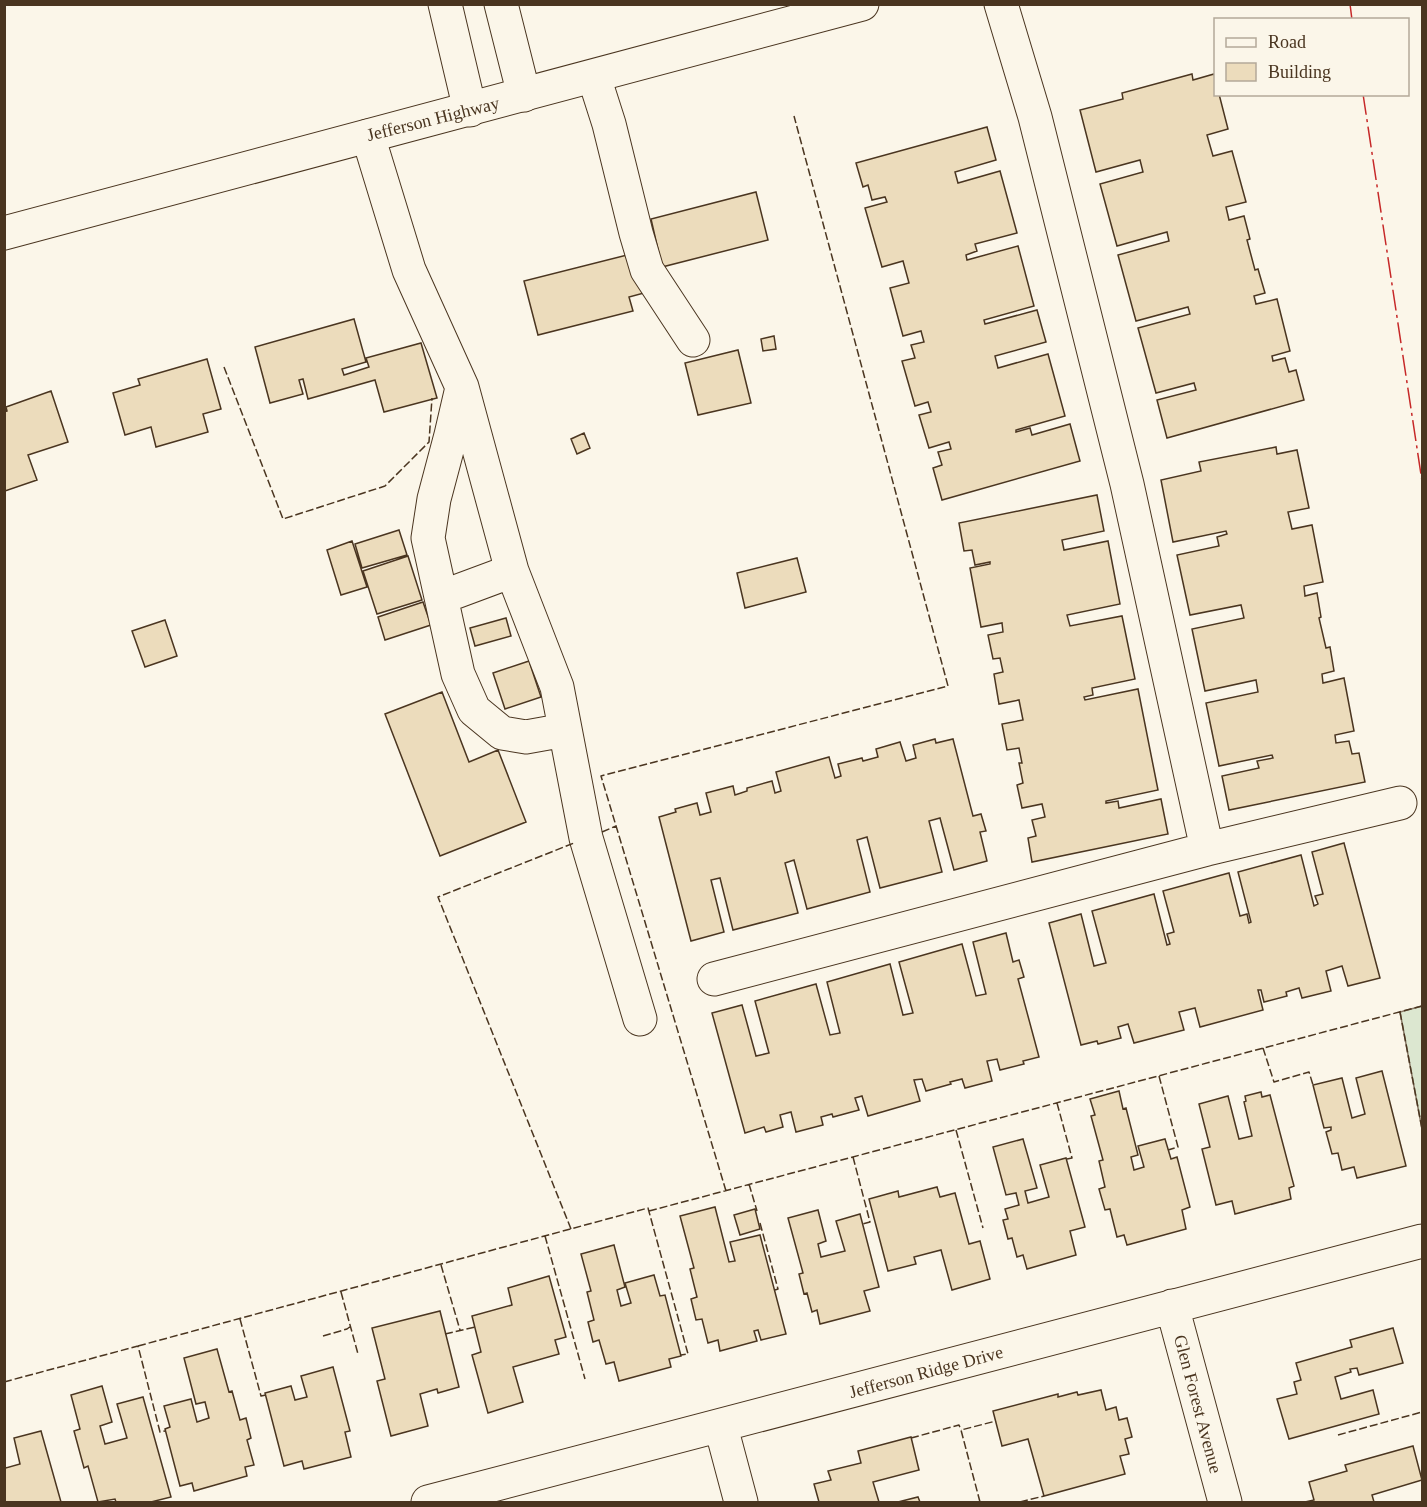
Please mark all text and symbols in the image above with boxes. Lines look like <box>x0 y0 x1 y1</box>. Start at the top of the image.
legend <box>1214 18 1409 96</box>
text: Road <box>1268 32 1306 52</box>
text: Building <box>1268 62 1331 82</box>
street label: Jefferson Highway <box>365 93 501 145</box>
street label: Glen Forest Avenue <box>1170 1333 1226 1475</box>
street label: Jefferson Ridge Drive <box>847 1342 1005 1402</box>

